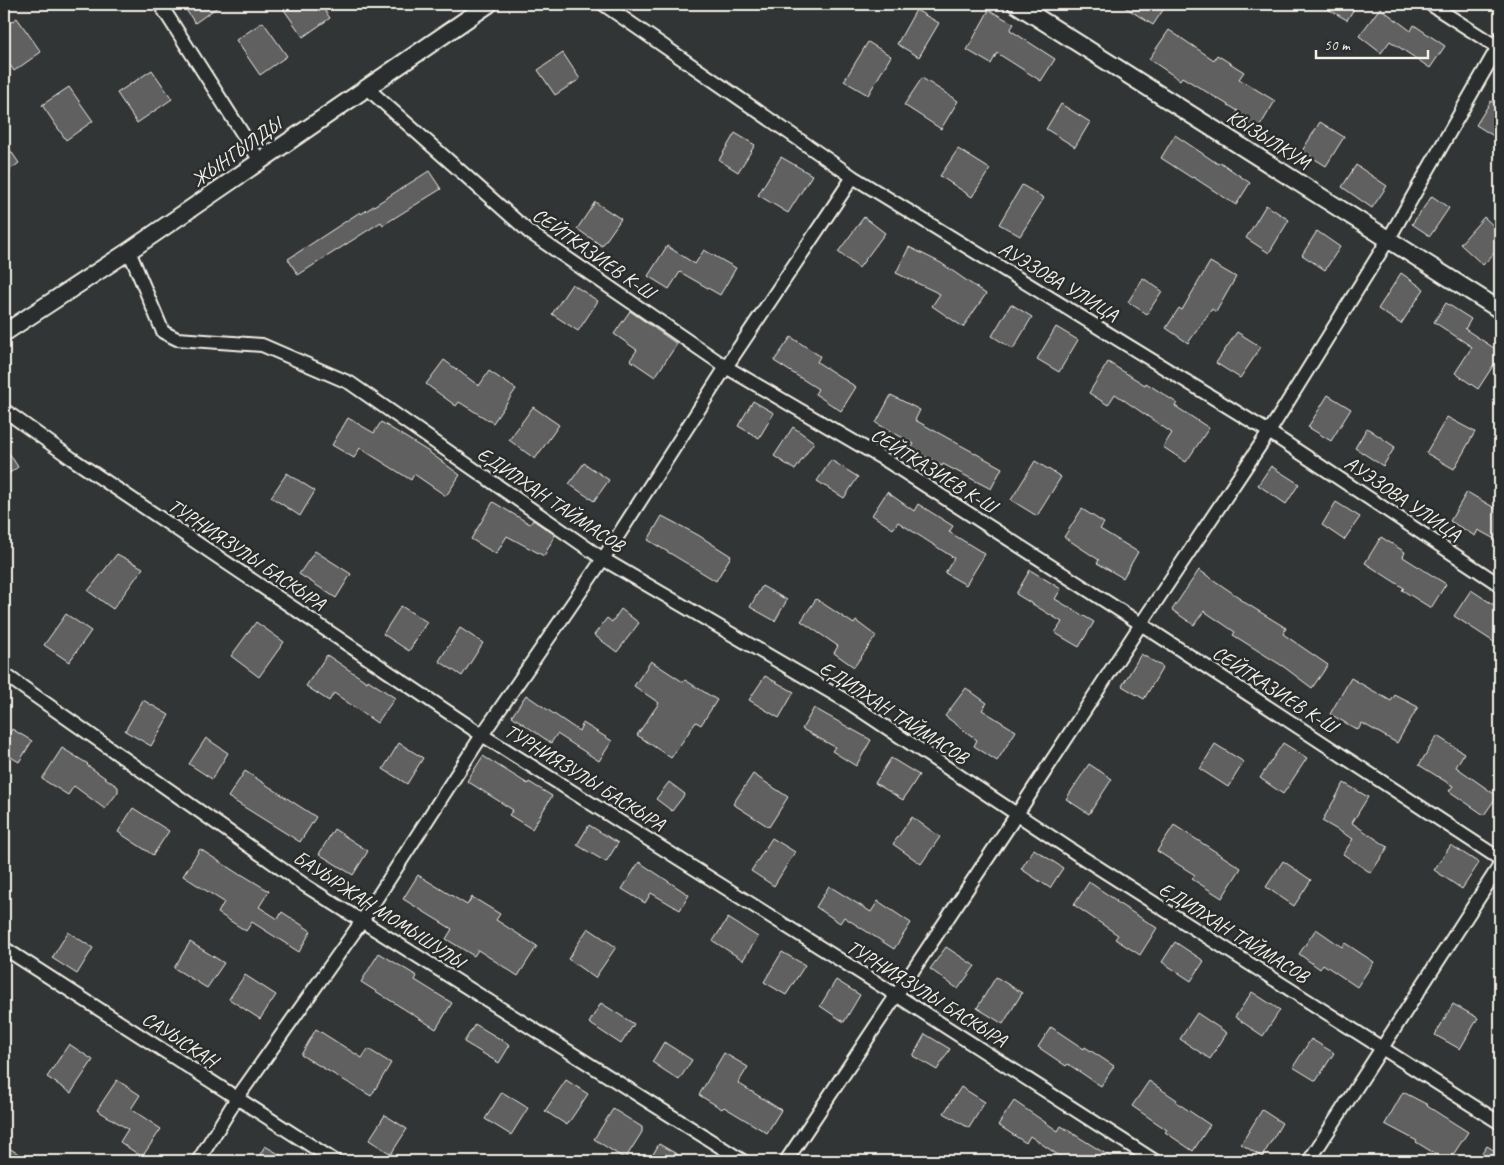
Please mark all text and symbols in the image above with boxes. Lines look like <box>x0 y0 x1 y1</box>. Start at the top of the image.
scale bar <box>1316 28 1429 60</box>
text: 50 m <box>1324 36 1351 55</box>
street label: КЫЗЫЛКУМ <box>1222 104 1316 176</box>
street label: ЖЫНГЫЛДЫ <box>186 110 289 193</box>
street label: СЕЙТКАЗИЕВ К-Ш <box>528 202 663 307</box>
street label: АУЭЗОВА УЛИЦА <box>995 236 1124 327</box>
street label: СЕЙТКАЗИЕВ К-Ш <box>866 422 1004 521</box>
street label: ЕДИЛХАН ТАЙМАСОВ <box>473 441 630 559</box>
street label: АУЭЗОВА УЛИЦА <box>1340 450 1466 547</box>
street label: ТУРНИЯЗУЛЫ БАСКЫРА <box>163 493 331 617</box>
street label: СЕЙТКАЗИЕВ К-Ш <box>1208 640 1345 741</box>
street label: ЕДИЛХАН ТАЙМАСОВ <box>815 655 974 771</box>
street label: ТУРНИЯЗУЛЫ БАСКЫРА <box>500 718 670 837</box>
street label: БАУЫРЖАН МОМЫШУЛЫ <box>289 845 472 976</box>
street label: ЕДИЛХАН ТАЙМАСОВ <box>1154 876 1315 989</box>
street label: ТУРНИЯЗУЛЫ БАСКЫРА <box>842 934 1012 1053</box>
street label: САУЫСКАН <box>137 1006 225 1075</box>

